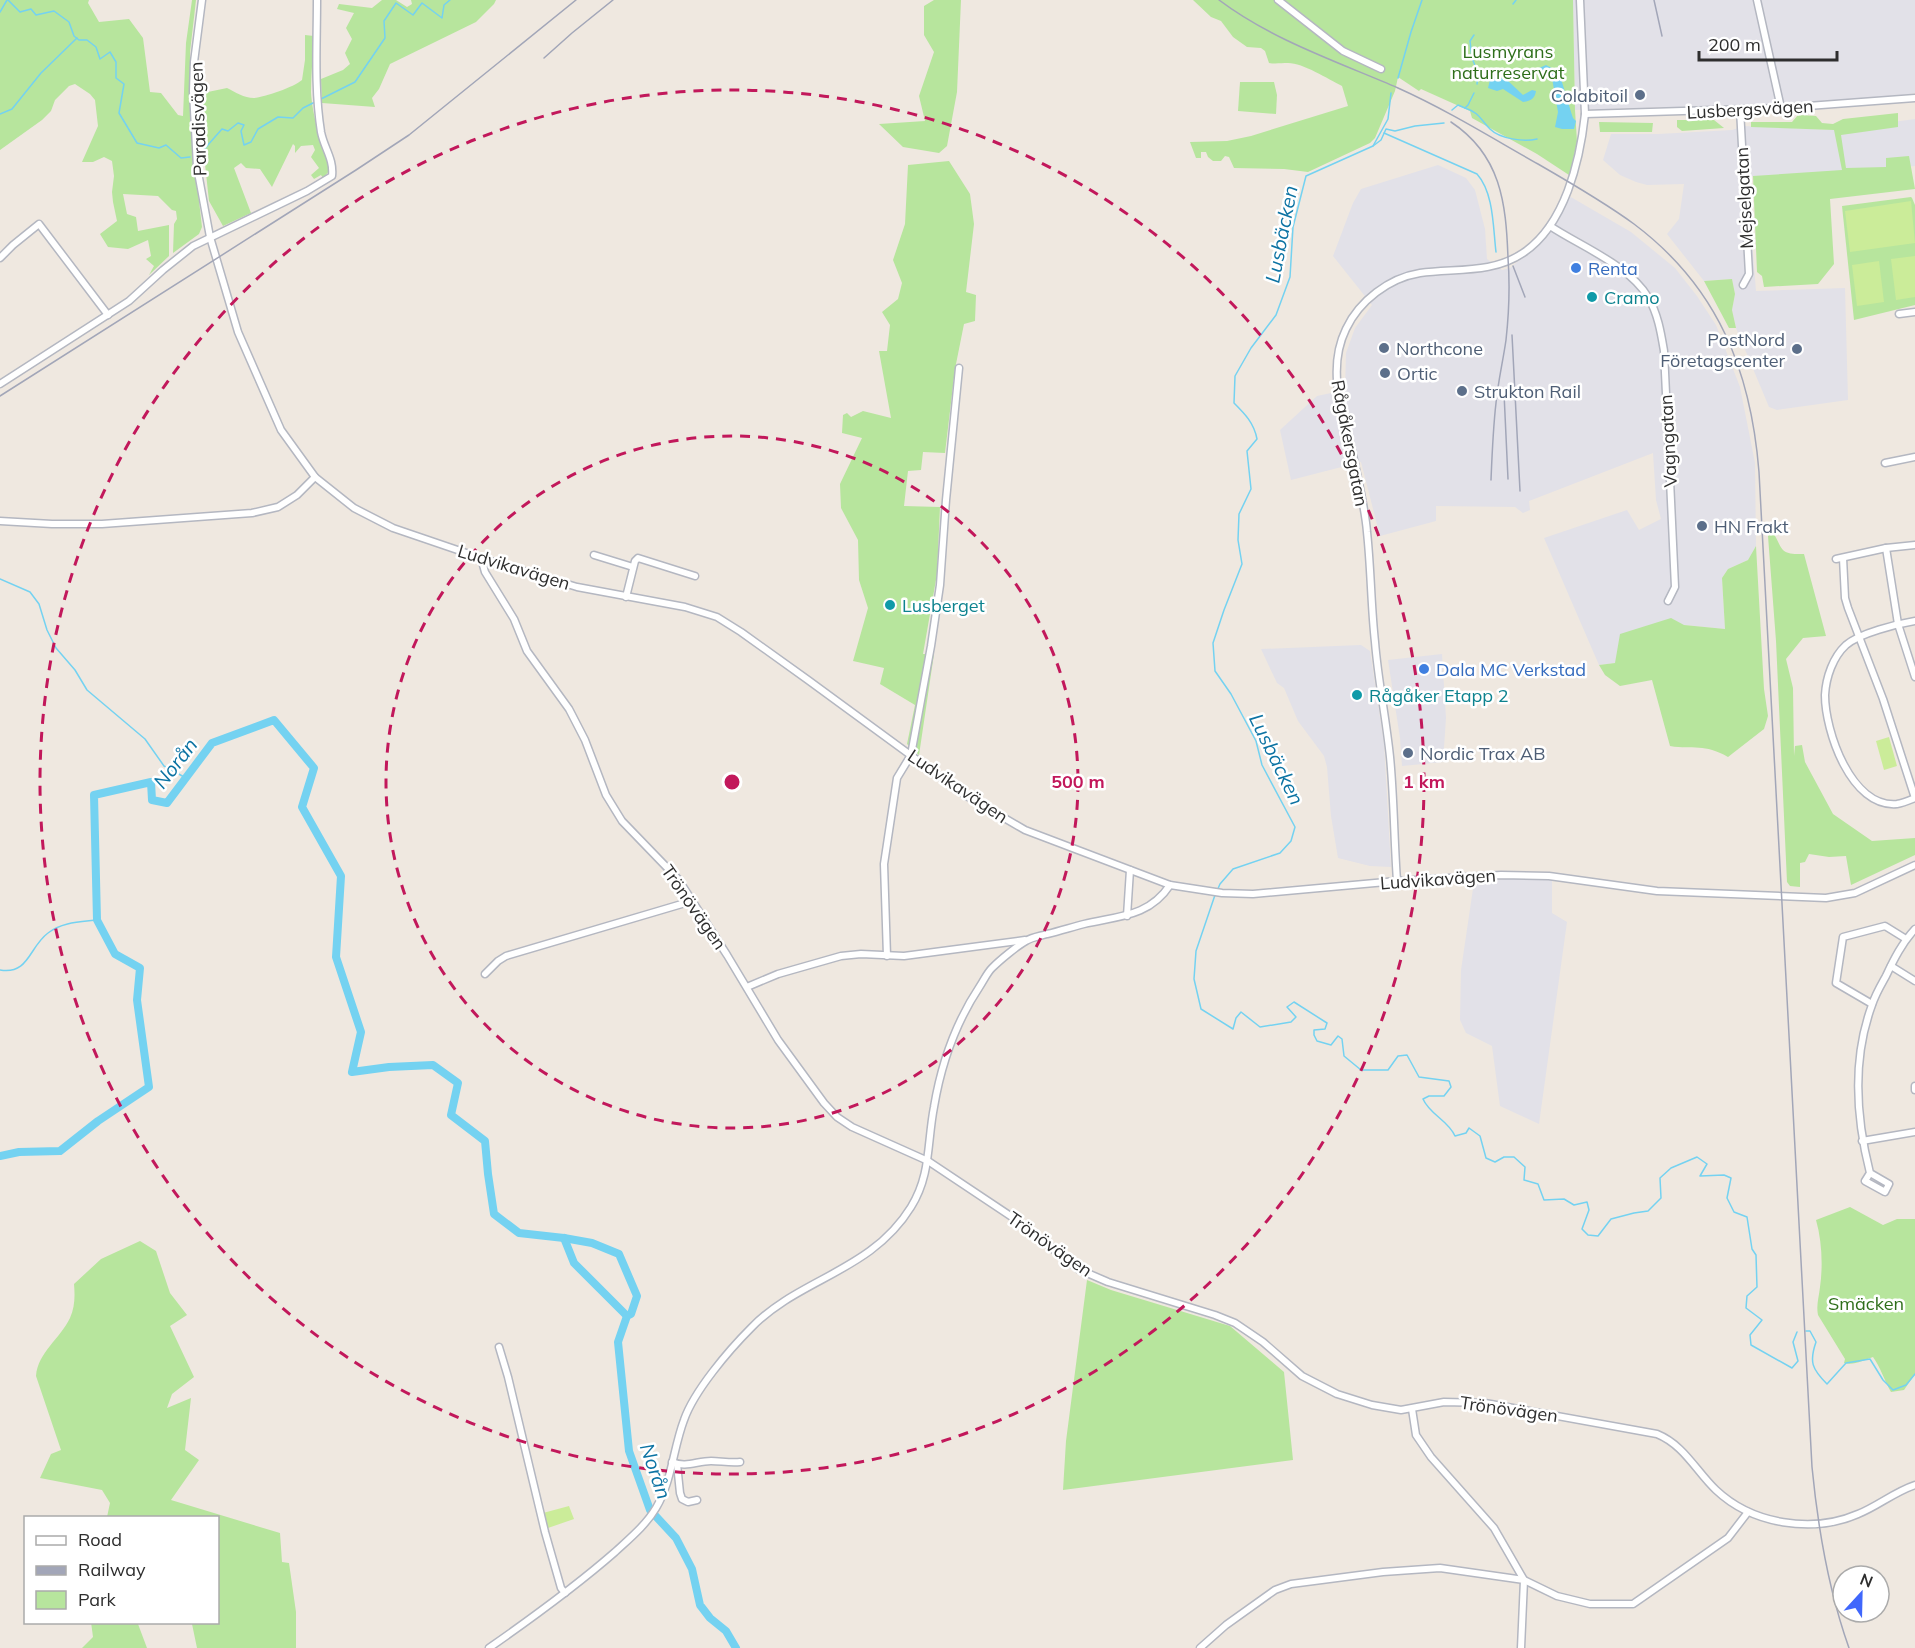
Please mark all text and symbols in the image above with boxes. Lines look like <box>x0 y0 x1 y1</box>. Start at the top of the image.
scale bar <box>1699 24 1837 62</box>
text: 200 m <box>1708 33 1761 56</box>
park label: Lusmyrans naturreservat <box>1451 40 1565 84</box>
street label: Paradisvägen <box>185 61 211 177</box>
place label: Colabitoil <box>1551 84 1628 107</box>
marker: Colabitoil <box>1633 88 1647 102</box>
street label: Lusbergsvägen <box>1686 94 1814 124</box>
street label: Mejselgatan <box>1730 147 1758 249</box>
water label: Lusbäcken <box>1259 183 1303 285</box>
place label: Renta <box>1588 257 1638 280</box>
marker: Renta <box>1569 261 1583 275</box>
place label: Cramo <box>1604 286 1660 309</box>
marker: Cramo <box>1585 290 1599 304</box>
place label: PostNord Företagscenter <box>1660 328 1785 372</box>
place label: Northcone <box>1396 337 1483 360</box>
marker: Northcone <box>1377 341 1391 355</box>
marker: PostNord Företagscenter <box>1790 342 1804 356</box>
place label: Ortic <box>1397 362 1437 385</box>
marker: Ortic <box>1378 366 1392 380</box>
street label: Rågåkersgatan <box>1326 378 1374 508</box>
place label: Strukton Rail <box>1474 380 1581 403</box>
marker: Strukton Rail <box>1455 384 1469 398</box>
street label: Vagngatan <box>1654 394 1682 488</box>
place label: HN Frakt <box>1714 515 1788 538</box>
marker: HN Frakt <box>1695 519 1709 533</box>
street label: Ludvikavägen <box>455 539 573 595</box>
place label: Lusberget <box>902 594 985 617</box>
marker: Lusberget <box>883 598 897 612</box>
place label: Dala MC Verkstad <box>1436 658 1586 681</box>
marker: Dala MC Verkstad <box>1417 662 1431 676</box>
place label: Rågåker Etapp 2 <box>1369 684 1509 707</box>
marker: Rågåker Etapp 2 <box>1350 688 1364 702</box>
water label: Lusbäcken <box>1244 709 1310 809</box>
water label: Norån <box>147 733 203 793</box>
place label: Nordic Trax AB <box>1420 742 1545 765</box>
street label: Ludvikavägen <box>903 744 1013 828</box>
marker: Nordic Trax AB <box>1401 746 1415 760</box>
text: 500 m <box>1051 770 1105 793</box>
text: 1 km <box>1403 770 1445 793</box>
centre of rings <box>722 772 742 792</box>
street label: Trönövägen <box>656 860 732 954</box>
street label: Ludvikavägen <box>1379 863 1497 895</box>
street label: Trönövägen <box>1003 1206 1097 1282</box>
park label: Smäcken <box>1828 1292 1904 1315</box>
street label: Trönövägen <box>1459 1391 1559 1427</box>
water label: Norån <box>635 1440 677 1502</box>
legend <box>24 1516 219 1624</box>
text: Road <box>78 1528 122 1551</box>
text: Railway <box>78 1558 146 1581</box>
north arrow <box>1831 1564 1891 1624</box>
text: N <box>1857 1569 1876 1592</box>
text: Park <box>78 1588 117 1611</box>

